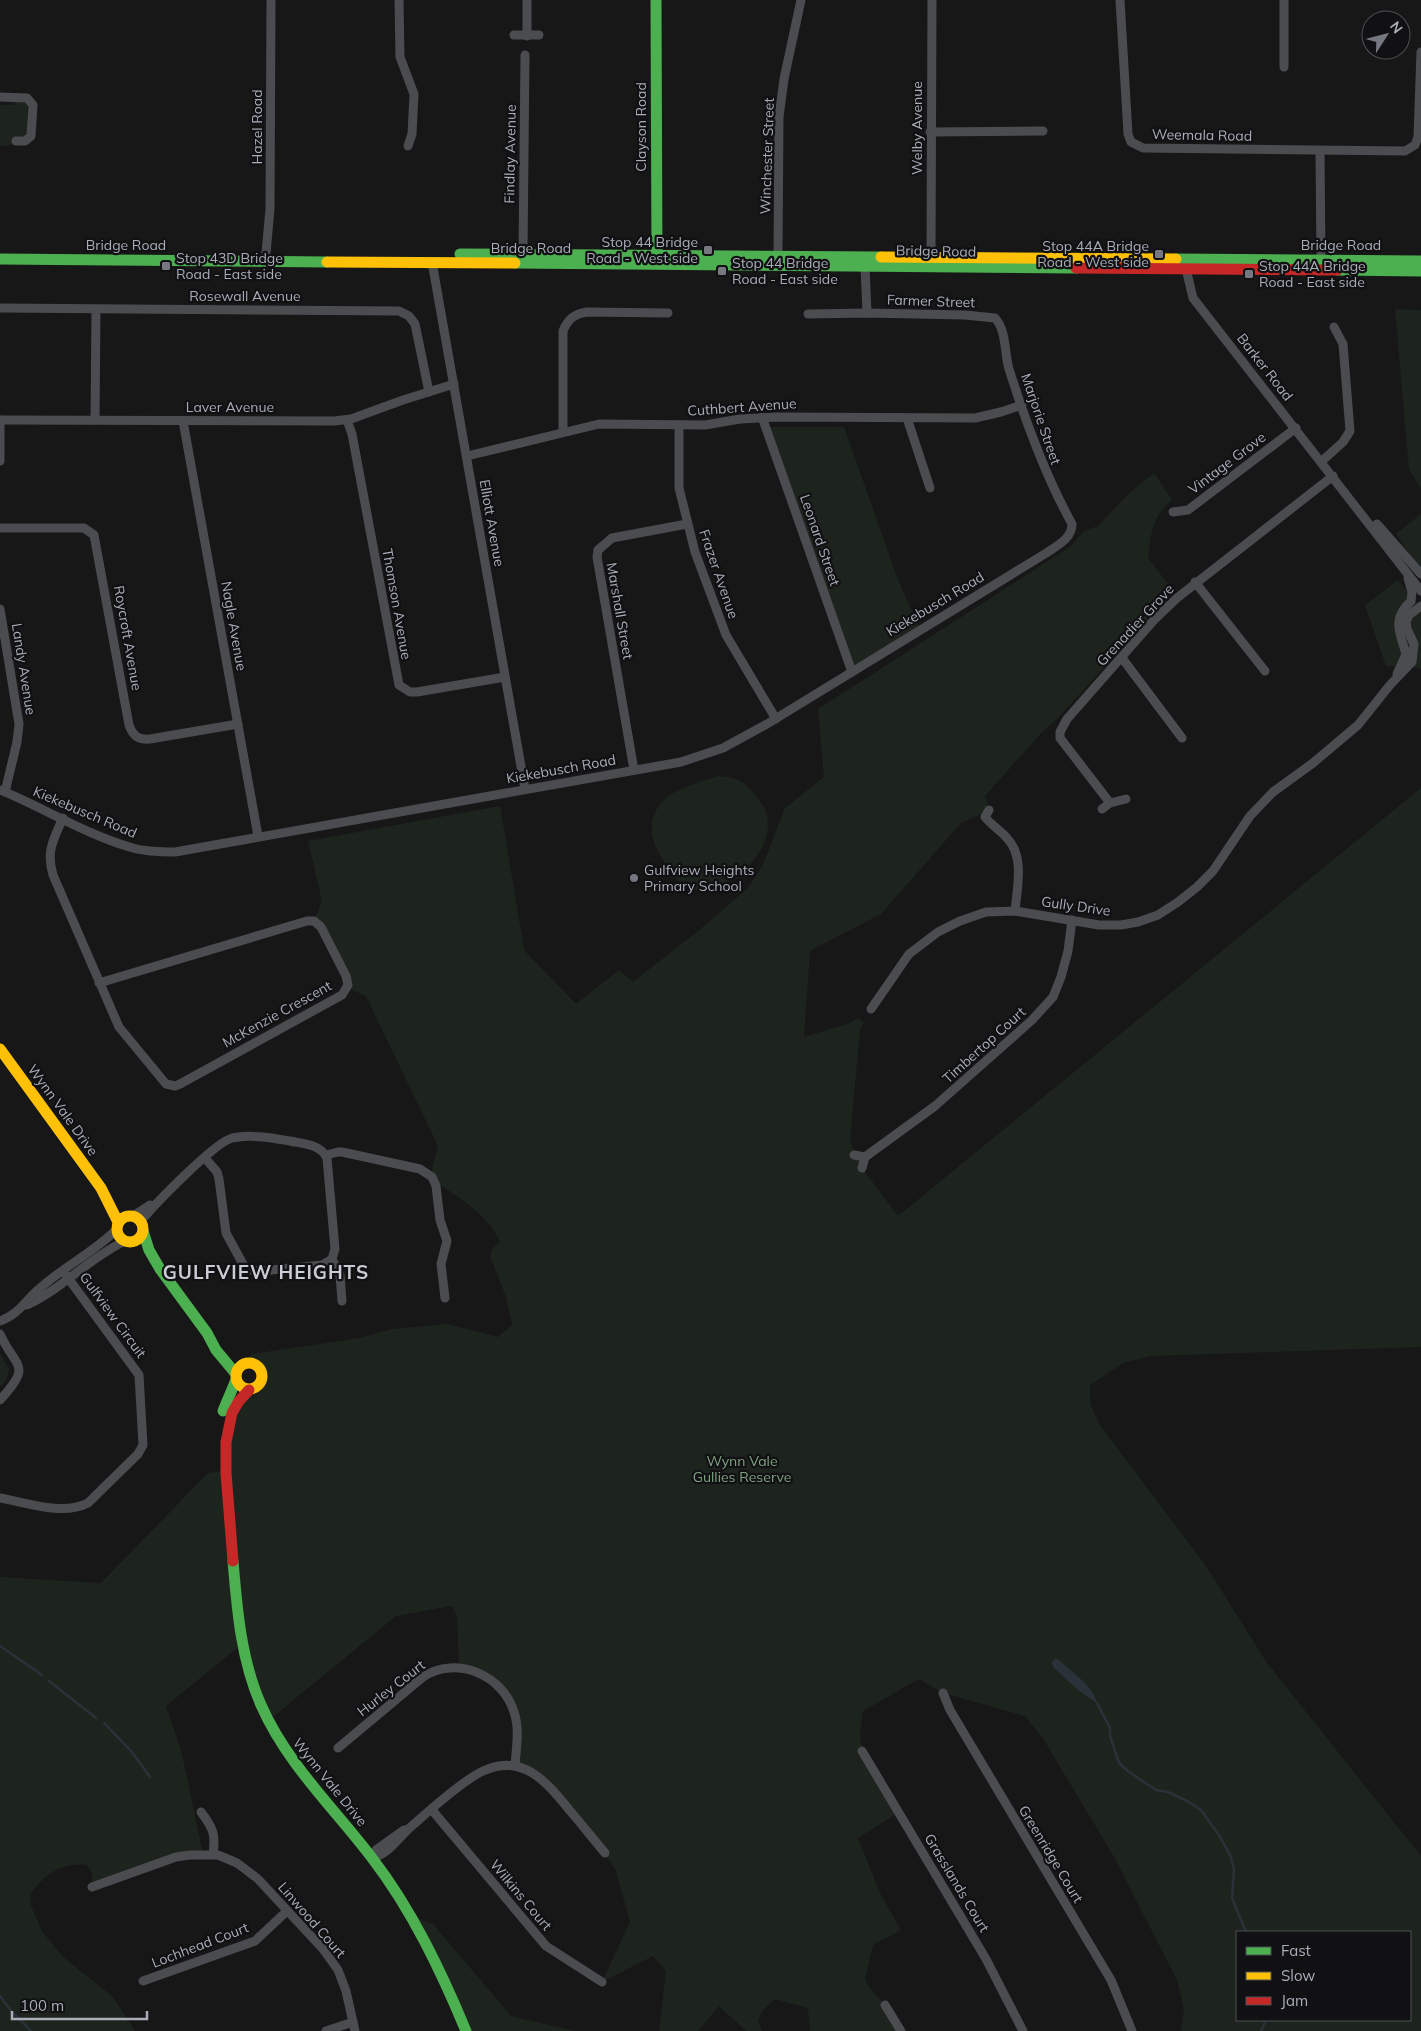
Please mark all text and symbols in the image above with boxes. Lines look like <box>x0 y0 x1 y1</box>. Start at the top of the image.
north arrow <box>1361 10 1411 60</box>
text: N <box>1386 18 1407 37</box>
street label: Welby Avenue <box>908 81 926 175</box>
street label: Clayson Road <box>632 82 650 172</box>
street label: Hazel Road <box>248 89 266 165</box>
street label: Winchester Street <box>756 97 778 215</box>
street label: Findlay Avenue <box>500 104 520 204</box>
street label: Weemala Road <box>1152 125 1252 145</box>
place label: Stop 44 Bridge Road - West side <box>586 233 698 267</box>
street label: Bridge Road <box>86 236 166 254</box>
street label: Bridge Road <box>1301 236 1381 254</box>
place label: Stop 44A Bridge Road - West side <box>1037 237 1149 271</box>
street label: Bridge Road <box>491 239 571 257</box>
street label: Bridge Road <box>896 241 976 261</box>
marker: Stop 44 Bridge Road - West side <box>702 244 714 256</box>
marker: Stop 44A Bridge Road - West side <box>1153 248 1165 260</box>
place label: Stop 43D Bridge Road - East side <box>176 249 283 283</box>
place label: Stop 44 Bridge Road - East side <box>732 254 838 288</box>
place label: Stop 44A Bridge Road - East side <box>1259 257 1366 291</box>
marker: Stop 43D Bridge Road - East side <box>160 260 172 272</box>
marker: Stop 44 Bridge Road - East side <box>716 265 728 277</box>
marker: Stop 44A Bridge Road - East side <box>1243 268 1255 280</box>
street label: Rosewall Avenue <box>189 287 301 305</box>
street label: Farmer Street <box>886 290 976 312</box>
street label: Barker Road <box>1233 330 1297 404</box>
street label: Marjorie Street <box>1017 371 1065 467</box>
street label: Cuthbert Avenue <box>687 394 797 420</box>
street label: Laver Avenue <box>186 398 274 416</box>
street label: Vintage Grove <box>1185 428 1269 498</box>
street label: Elliott Avenue <box>475 478 509 568</box>
street label: Leonard Street <box>796 492 844 588</box>
street label: Frazer Avenue <box>695 527 743 621</box>
street label: Thomson Avenue <box>378 547 416 661</box>
street label: Marshall Street <box>603 561 637 661</box>
street label: Kiekebusch Road <box>883 568 987 640</box>
street label: Nagle Avenue <box>217 580 251 672</box>
street label: Grenadier Grove <box>1092 580 1178 670</box>
street label: Roycroft Avenue <box>110 584 146 692</box>
street label: Landy Avenue <box>8 622 40 716</box>
street label: Kiekebusch Road <box>505 750 617 788</box>
street label: Kiekebusch Road <box>30 782 140 842</box>
place label: Gulfview Heights Primary School <box>644 861 755 895</box>
marker: Gulfview Heights Primary School <box>628 872 640 884</box>
street label: Gully Drive <box>1040 892 1112 920</box>
street label: McKenzie Crescent <box>219 977 335 1051</box>
street label: Timbertop Court <box>939 1003 1029 1087</box>
street label: Wynn Vale Drive <box>24 1061 102 1159</box>
district label: GULFVIEW HEIGHTS <box>163 1260 369 1284</box>
street label: Gulfview Circuit <box>76 1269 150 1361</box>
park label: Wynn Vale Gullies Reserve <box>693 1452 791 1486</box>
street label: Hurley Court <box>353 1656 429 1720</box>
street label: Wynn Vale Drive <box>289 1734 371 1830</box>
street label: Greenridge Court <box>1015 1802 1087 1906</box>
street label: Grasslands Court <box>920 1830 994 1936</box>
street label: Wilkins Court <box>486 1856 556 1934</box>
street label: Linwood Court <box>274 1878 350 1962</box>
street label: Lochhead Court <box>149 1918 251 1972</box>
legend <box>1236 1931 1411 2021</box>
text: Fast <box>1281 1941 1311 1960</box>
text: Slow <box>1281 1966 1315 1985</box>
scale bar <box>12 1988 148 2020</box>
text: Jam <box>1281 1991 1308 2010</box>
text: 100 m <box>20 1996 64 2015</box>

